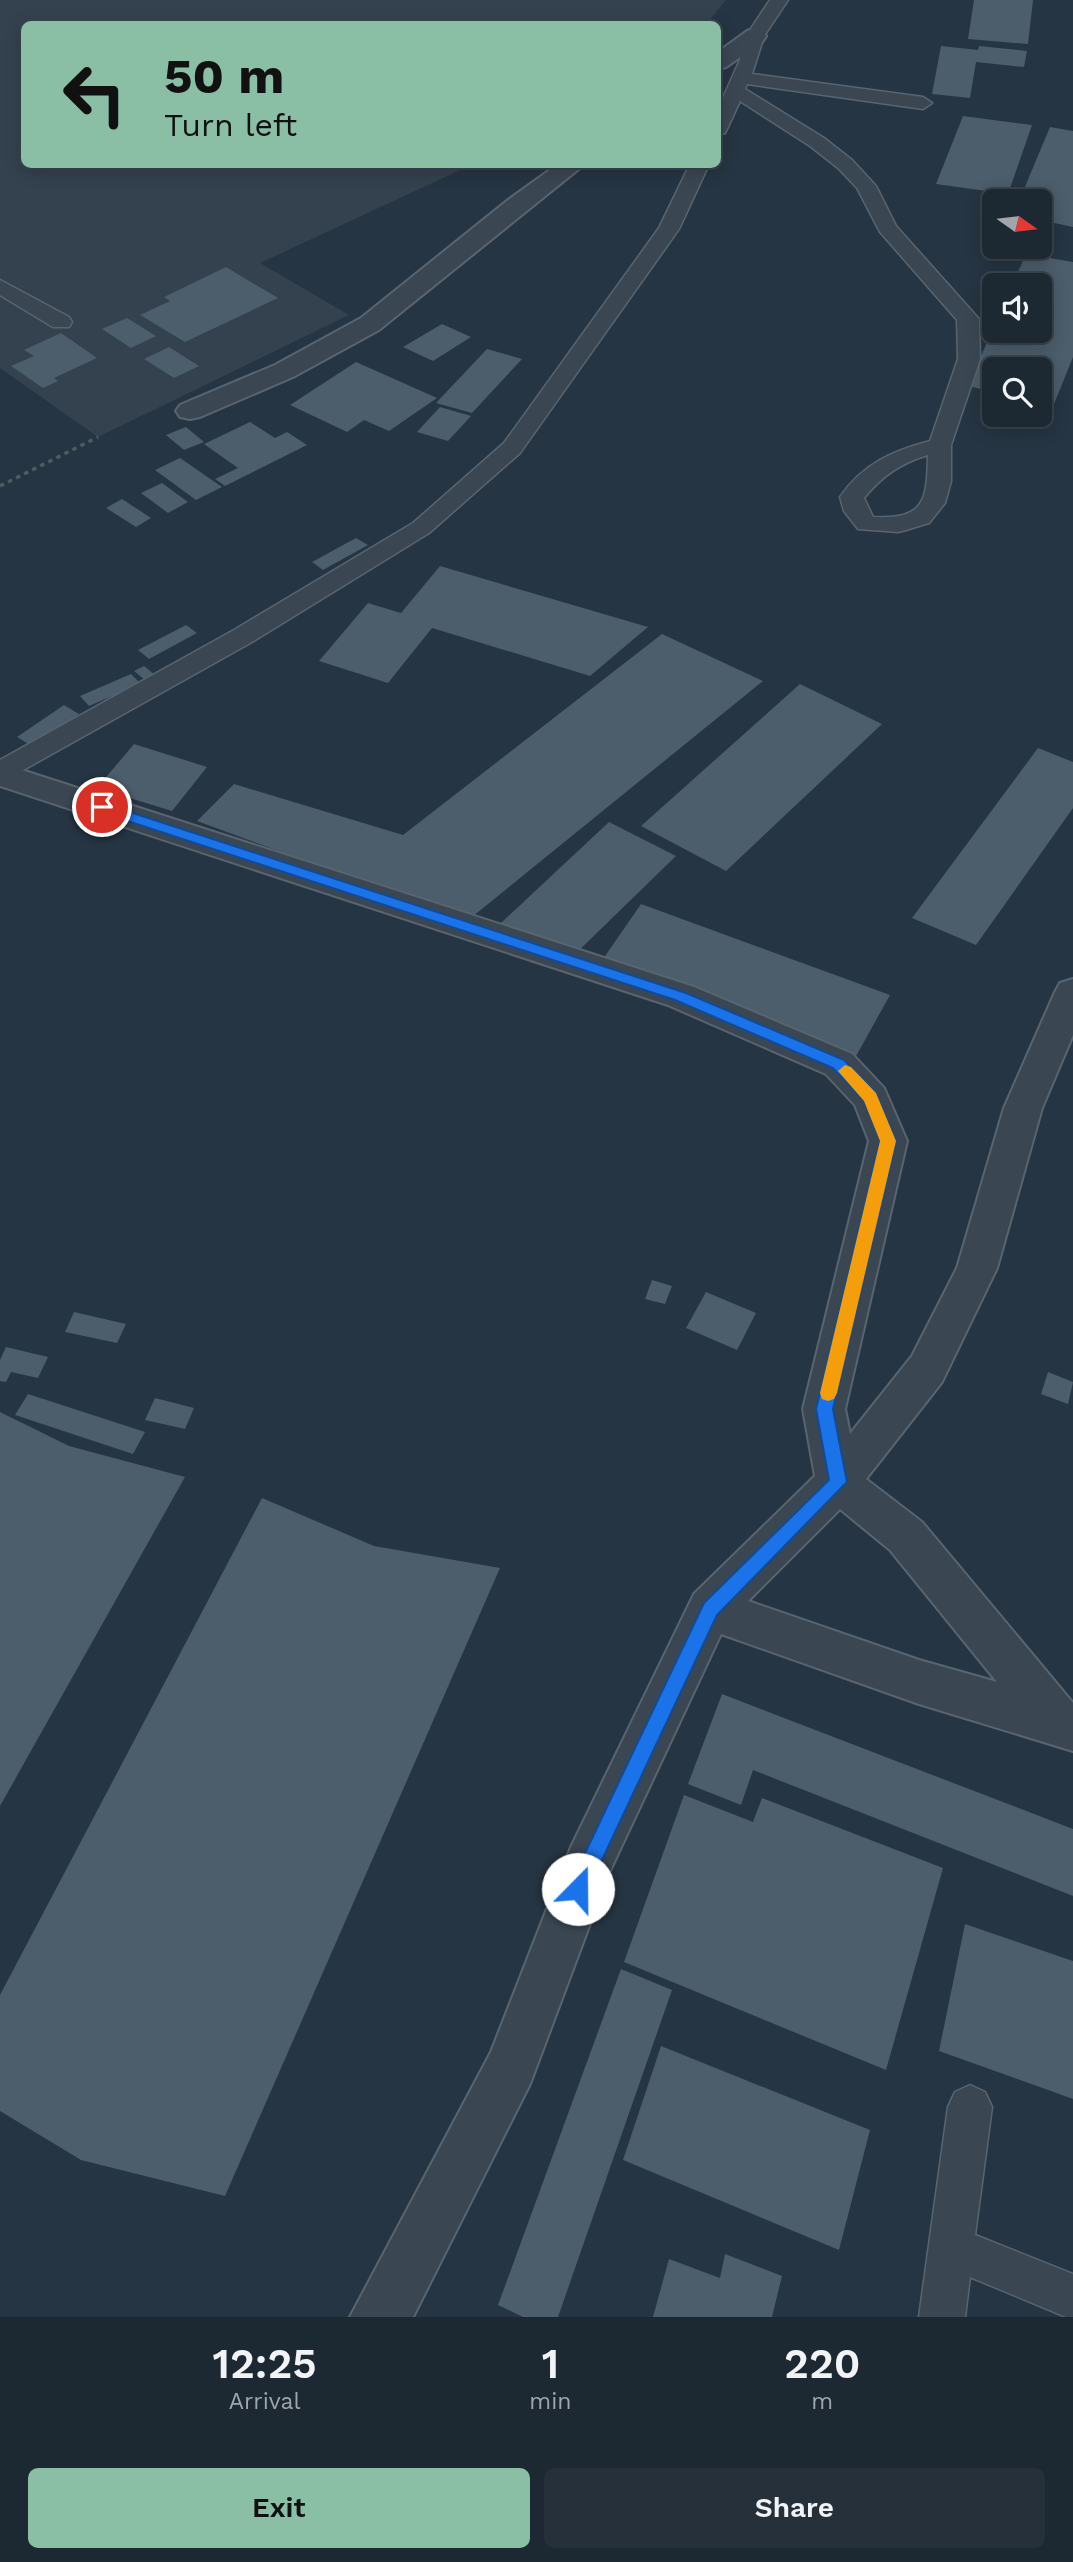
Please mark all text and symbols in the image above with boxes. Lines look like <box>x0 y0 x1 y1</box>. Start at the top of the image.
text: 50 m <box>164 47 284 105</box>
icon: left <box>49 49 140 140</box>
text: Turn left <box>164 106 297 144</box>
north arrow <box>982 189 1052 259</box>
map controls <box>982 189 1052 427</box>
button: sound <box>982 273 1052 343</box>
button: search <box>982 357 1052 427</box>
pin <box>72 777 132 837</box>
icon: arrive <box>83 788 121 826</box>
position arrow <box>541 1852 615 1926</box>
text: 12:25 <box>213 2339 317 2388</box>
text: 1 <box>542 2339 559 2388</box>
text: 220 <box>784 2339 860 2388</box>
text: Arrival <box>229 2388 301 2415</box>
text: min <box>529 2388 572 2415</box>
text: m <box>811 2388 833 2415</box>
button: Exit <box>28 2468 530 2548</box>
button: Share <box>544 2468 1045 2548</box>

